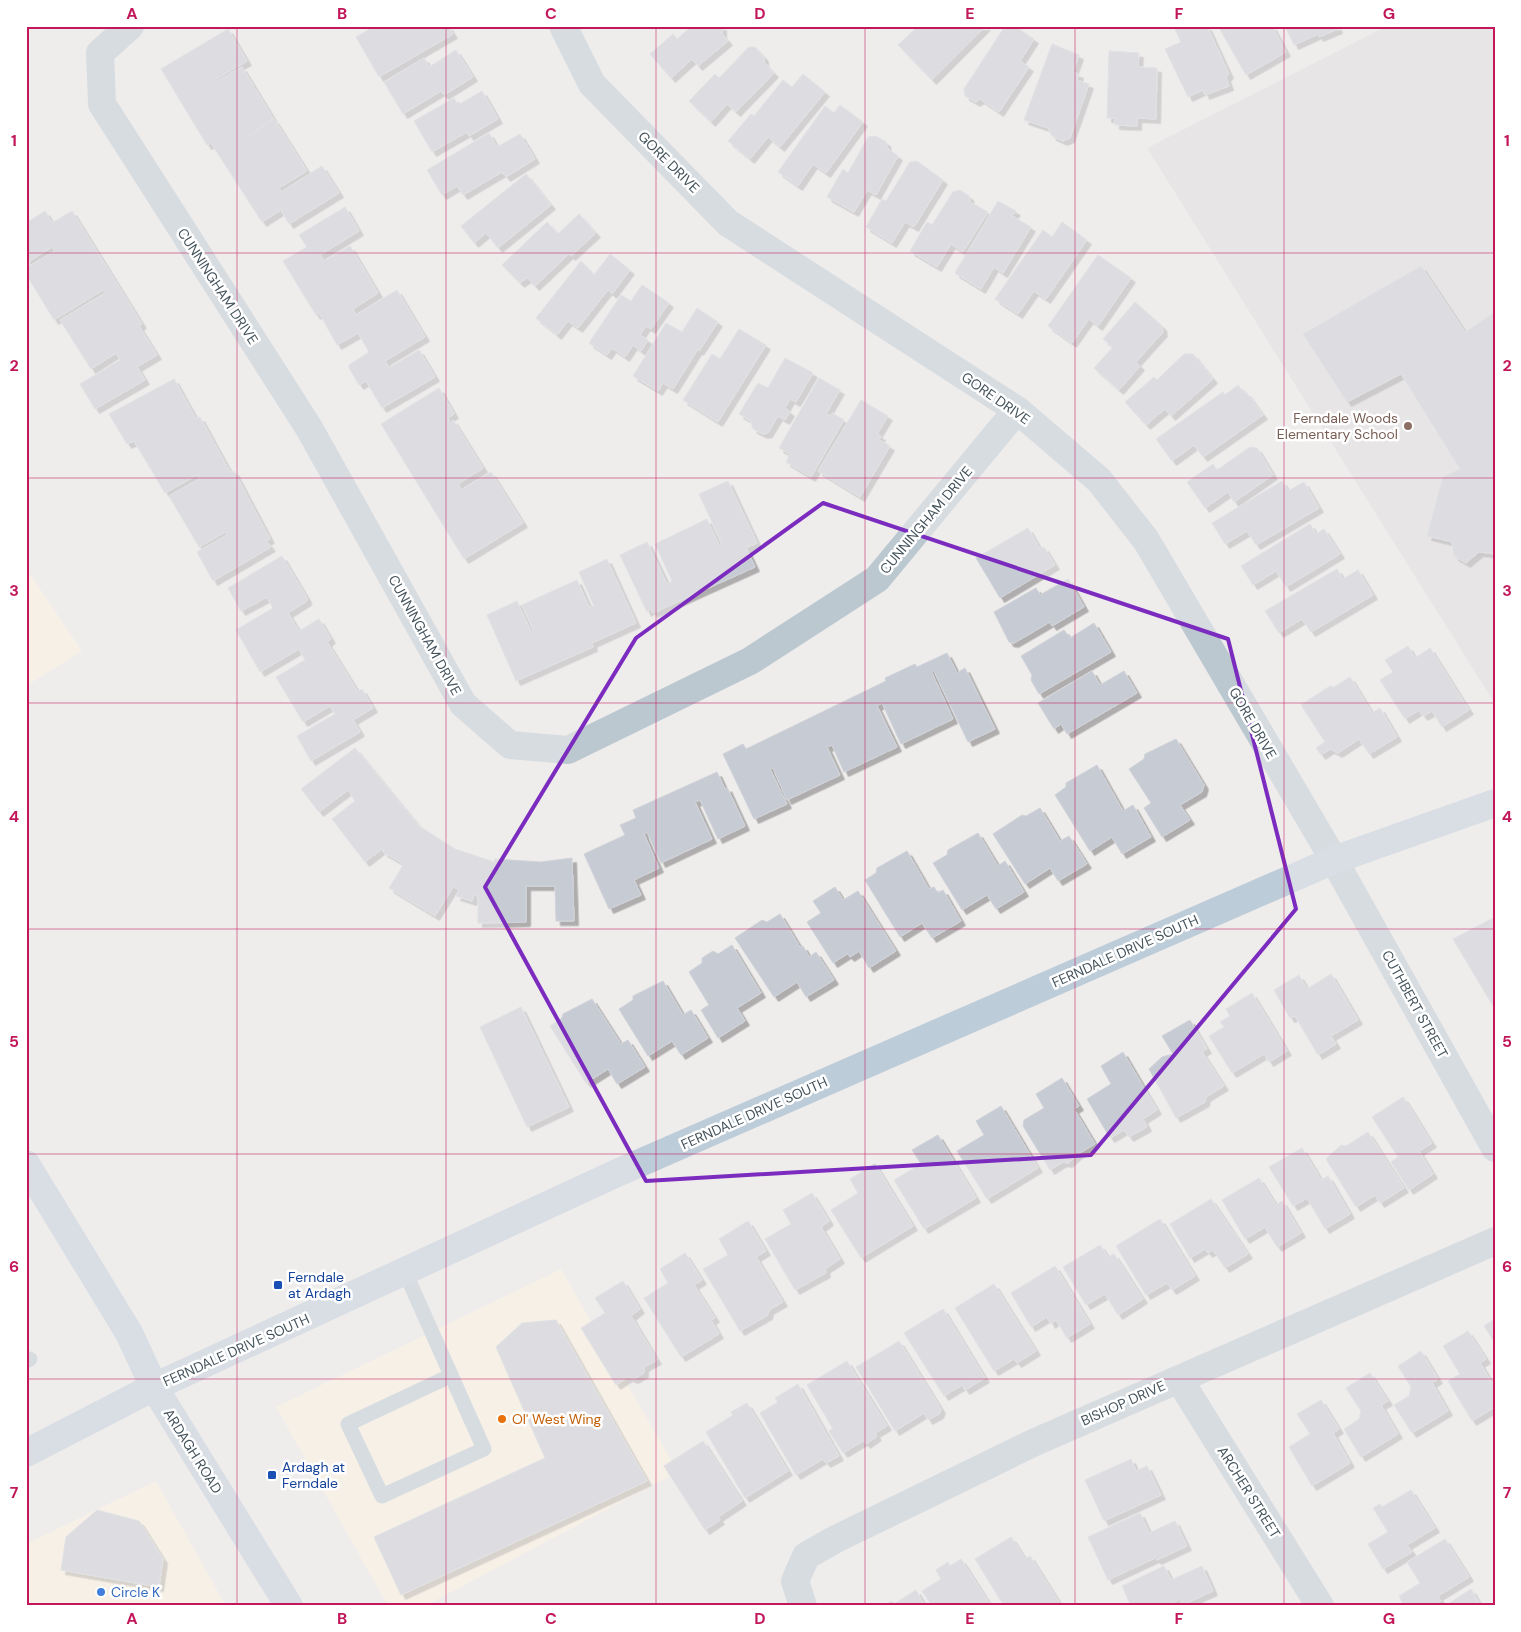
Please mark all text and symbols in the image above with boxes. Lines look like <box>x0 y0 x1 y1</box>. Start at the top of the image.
text: A <box>126 3 138 24</box>
text: B <box>337 3 347 24</box>
text: C <box>545 3 557 24</box>
text: D <box>754 3 766 24</box>
text: E <box>965 3 975 24</box>
text: F <box>1175 3 1184 24</box>
text: G <box>1383 3 1395 24</box>
street label: GORE DRIVE <box>634 127 704 197</box>
text: 1 <box>11 130 17 151</box>
text: 1 <box>1504 130 1510 151</box>
street label: CUNNINGHAM DRIVE <box>174 225 262 348</box>
text: 2 <box>9 355 19 376</box>
text: 2 <box>1502 355 1512 376</box>
street label: GORE DRIVE <box>958 368 1034 428</box>
place label: Ferndale Woods Elementary School <box>1277 409 1398 443</box>
marker: Ferndale Woods Elementary School <box>1402 420 1414 432</box>
street label: CUNNINGHAM DRIVE <box>876 462 976 577</box>
street label: CUNNINGHAM DRIVE <box>384 572 466 698</box>
text: 3 <box>9 580 19 601</box>
text: 3 <box>1502 580 1512 601</box>
street label: GORE DRIVE <box>1225 684 1281 762</box>
text: 4 <box>9 806 19 827</box>
text: 4 <box>1502 806 1512 827</box>
street label: FERNDALE DRIVE SOUTH <box>1049 911 1201 991</box>
street label: CUTHBERT STREET <box>1378 947 1452 1061</box>
text: 5 <box>9 1031 19 1052</box>
text: 5 <box>1502 1031 1512 1052</box>
street label: FERNDALE DRIVE SOUTH <box>678 1073 830 1153</box>
text: 6 <box>9 1256 19 1277</box>
text: 6 <box>1502 1256 1512 1277</box>
place label: Ferndale at Ardagh <box>288 1268 351 1302</box>
marker: Ferndale at Ardagh <box>272 1279 284 1291</box>
street label: FERNDALE DRIVE SOUTH <box>160 1310 312 1390</box>
street label: BISHOP DRIVE <box>1078 1376 1168 1430</box>
street label: ARDAGH ROAD <box>160 1405 226 1497</box>
place label: Ol' West Wing <box>512 1410 602 1428</box>
marker: Ol' West Wing <box>496 1413 508 1425</box>
street label: ARCHER STREET <box>1214 1443 1284 1541</box>
place label: Ardagh at Ferndale <box>282 1458 345 1492</box>
marker: Ardagh at Ferndale <box>266 1469 278 1481</box>
text: 7 <box>10 1482 19 1503</box>
text: 7 <box>1503 1482 1512 1503</box>
place label: Circle K <box>111 1583 160 1601</box>
marker: Circle K <box>95 1586 107 1598</box>
text: A <box>126 1608 138 1629</box>
text: B <box>337 1608 347 1629</box>
text: C <box>545 1608 557 1629</box>
text: D <box>754 1608 766 1629</box>
text: E <box>965 1608 975 1629</box>
text: F <box>1175 1608 1184 1629</box>
text: G <box>1383 1608 1395 1629</box>

